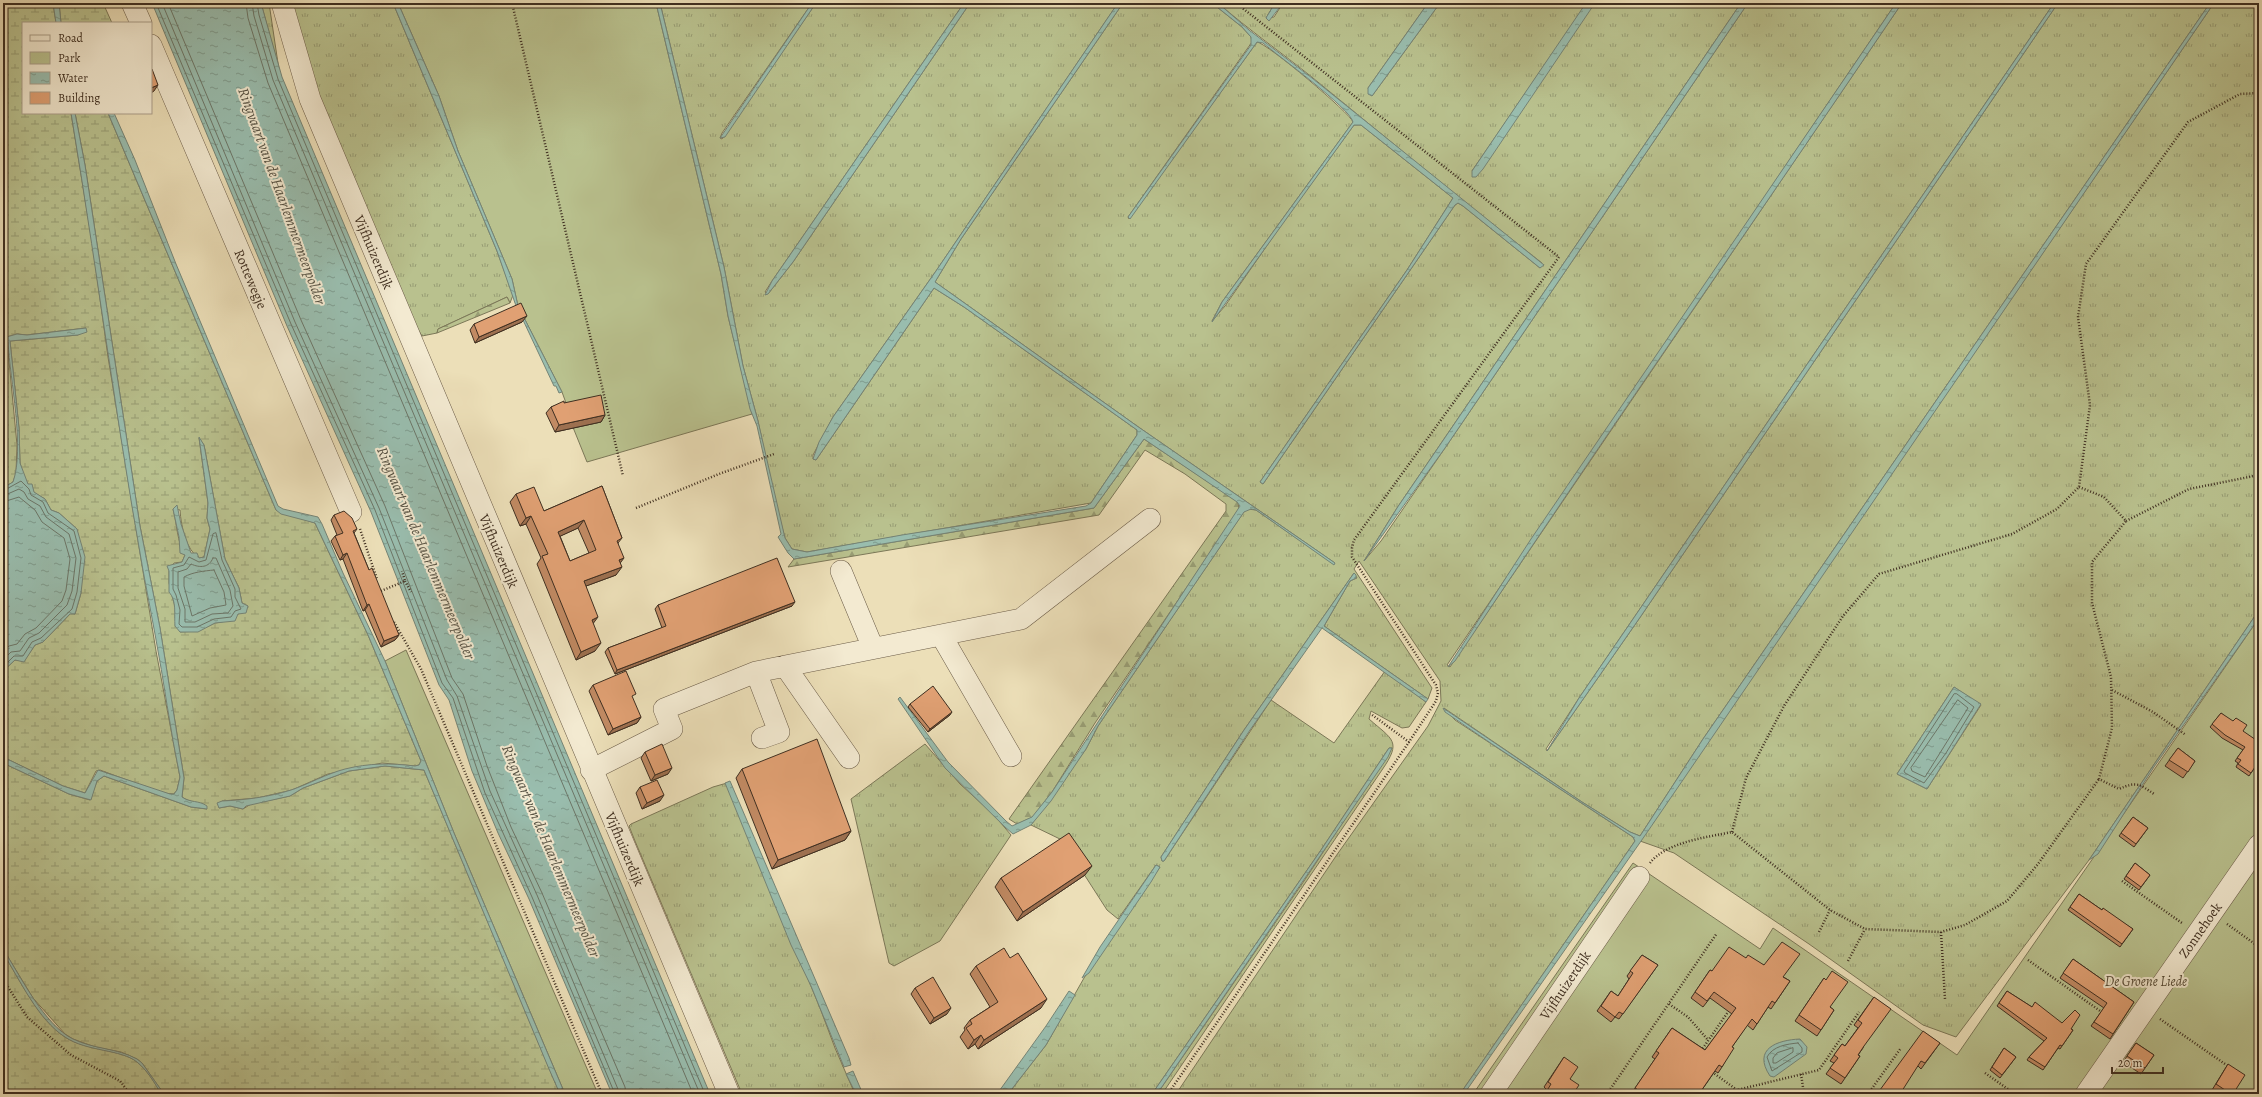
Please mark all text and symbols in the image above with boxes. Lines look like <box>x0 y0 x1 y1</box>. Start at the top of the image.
legend <box>22 22 152 114</box>
text: Road <box>58 30 84 46</box>
text: Park <box>58 50 81 66</box>
text: Water <box>57 70 88 86</box>
water label: Ringvaart van de Haarlemmermeerpolder <box>233 85 331 308</box>
text: Building <box>58 90 100 106</box>
street label: Vijfhuizerdijk <box>349 211 398 292</box>
street label: Rottewegje <box>229 246 272 312</box>
water label: Ringvaart van de Haarlemmermeerpolder <box>372 444 480 663</box>
street label: Vijfhuizerdijk <box>474 510 523 591</box>
water label: Ringvaart van de Haarlemmermeerpolder <box>497 742 605 961</box>
street label: Vijfhuizerdijk <box>600 808 649 889</box>
street label: Zonnehoek <box>2174 899 2227 962</box>
street label: Vijfhuizerdijk <box>1535 947 1595 1024</box>
park label: De Groene Liede <box>2105 972 2187 991</box>
scale bar <box>2112 1049 2163 1075</box>
text: 20 m <box>2118 1055 2142 1071</box>

